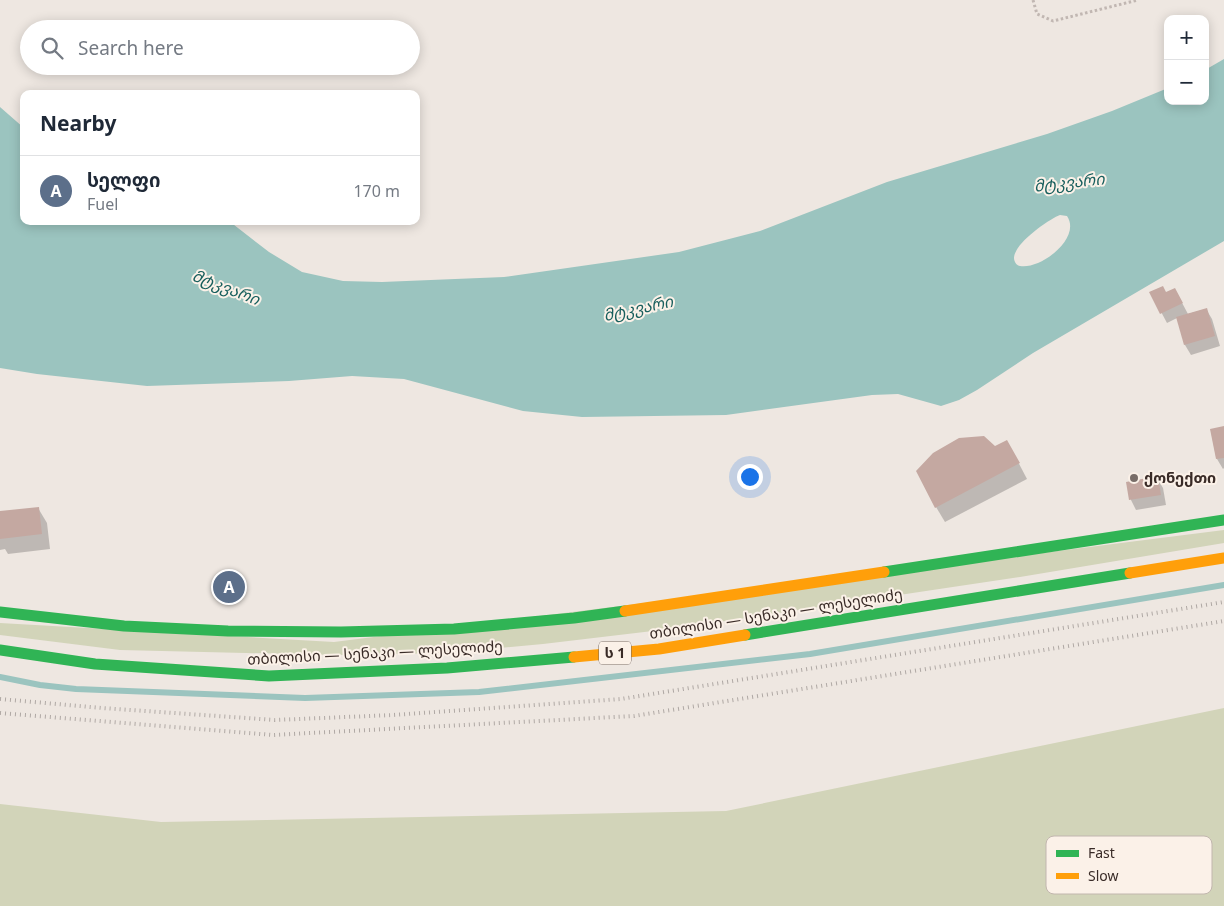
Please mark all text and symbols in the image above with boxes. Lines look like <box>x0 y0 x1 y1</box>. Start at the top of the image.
map controls <box>1164 15 1209 105</box>
button: + <box>1164 15 1209 60</box>
search box <box>20 20 420 75</box>
icon: search <box>38 34 66 62</box>
text: Search here <box>78 35 184 61</box>
button: − <box>1164 60 1209 105</box>
text: Nearby <box>40 109 116 137</box>
text: სელფი <box>87 167 160 193</box>
water label: მტკვარი <box>1033 167 1106 197</box>
text: A <box>50 180 62 202</box>
text: 170 m <box>353 180 400 202</box>
text: Fuel <box>87 193 118 215</box>
water label: მტკვარი <box>189 264 264 310</box>
water label: მტკვარი <box>601 290 676 326</box>
your location <box>737 464 763 490</box>
place label: ქონექთი <box>1144 467 1216 487</box>
marker: ქონექთი <box>1128 472 1140 484</box>
pin: A <box>213 568 245 606</box>
street label: თბილისი — სენაკი — ლესელიძე <box>648 583 904 643</box>
street label: თბილისი — სენაკი — ლესელიძე <box>247 635 503 669</box>
road number: ს 1 <box>599 641 631 664</box>
legend <box>1046 836 1212 894</box>
text: Fast <box>1088 843 1115 862</box>
text: Slow <box>1088 866 1119 885</box>

